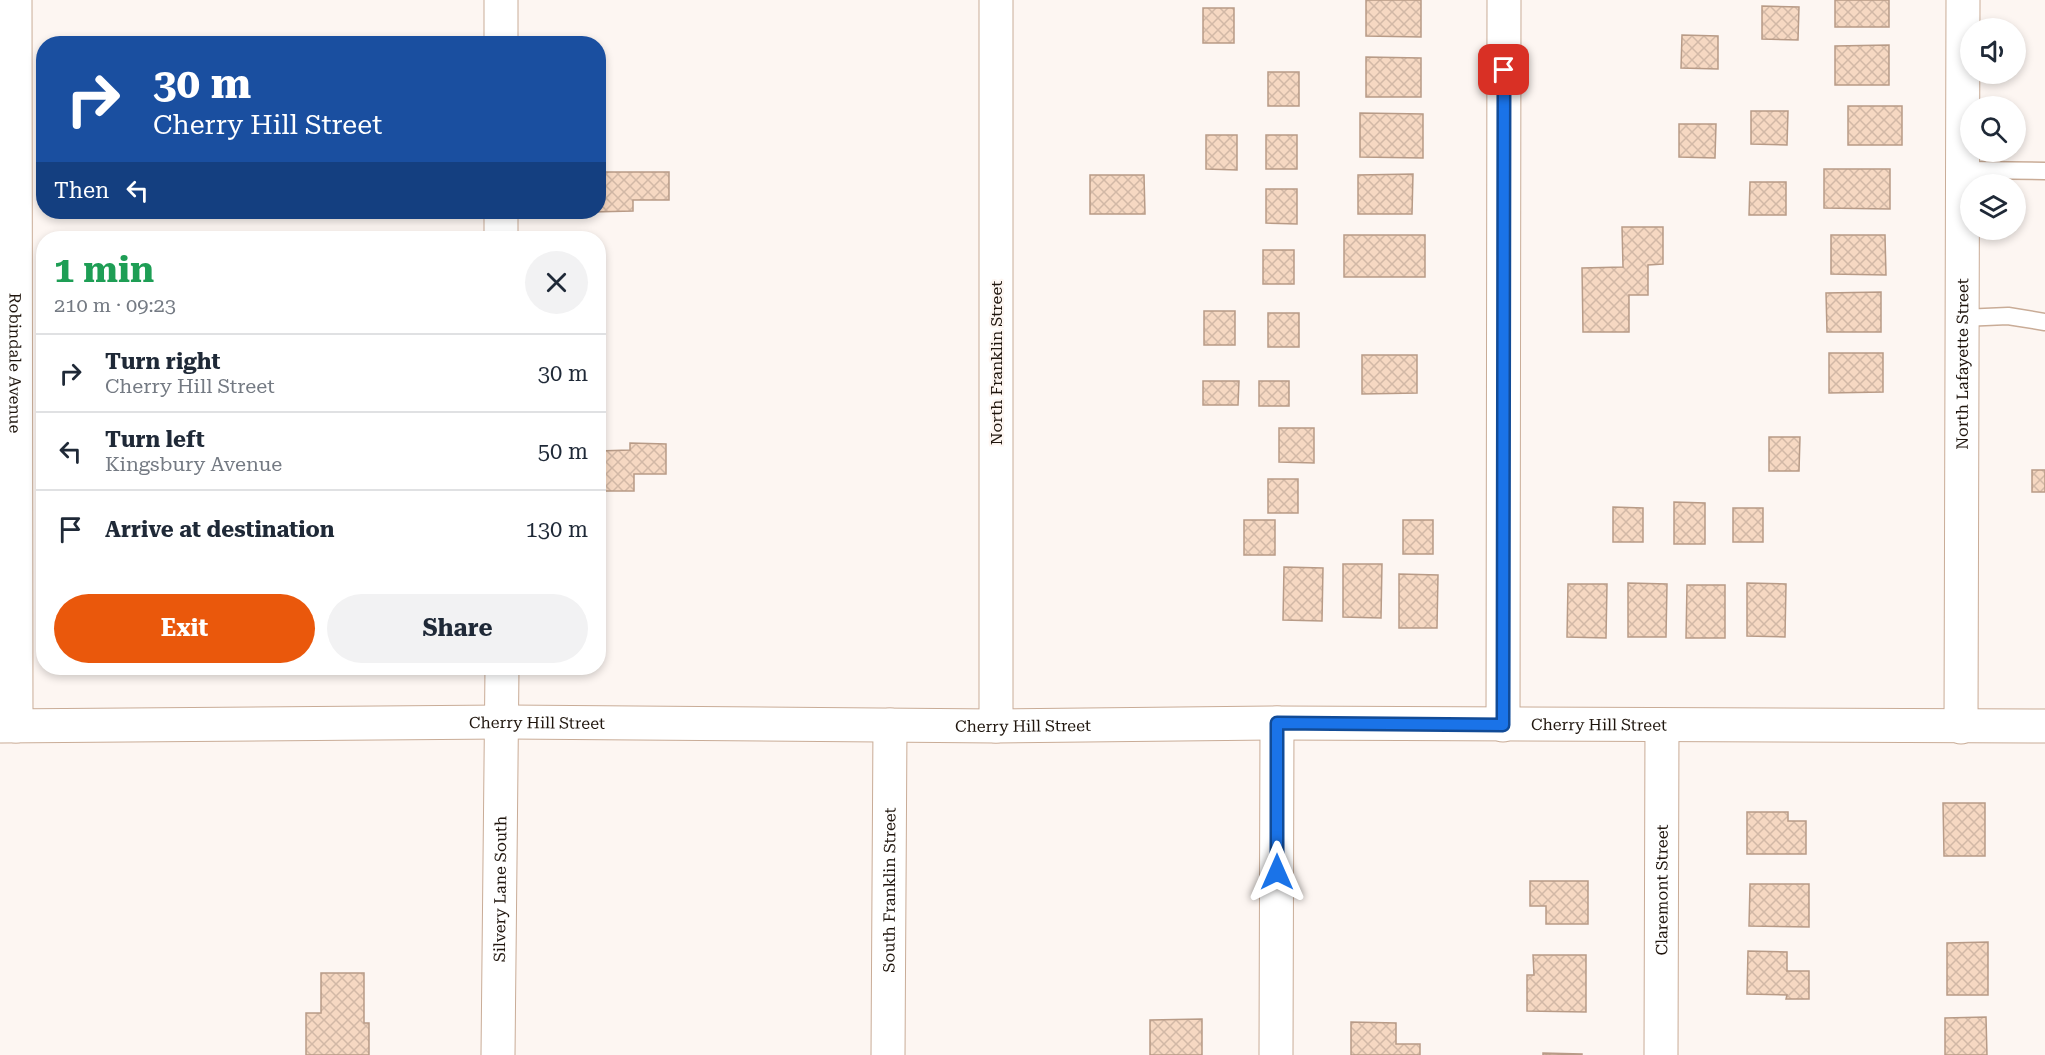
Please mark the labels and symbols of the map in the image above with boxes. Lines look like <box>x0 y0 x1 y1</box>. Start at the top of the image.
pin <box>1478 44 1529 95</box>
street label: North Lafayette Street <box>1952 278 1972 450</box>
street label: North Franklin Street <box>987 281 1006 445</box>
street label: Robindale Avenue <box>6 293 25 434</box>
street label: Cherry Hill Street <box>469 712 605 732</box>
street label: Cherry Hill Street <box>1531 714 1667 734</box>
street label: Cherry Hill Street <box>955 715 1091 736</box>
street label: South Franklin Street <box>879 807 899 973</box>
street label: Silvery Lane South <box>489 816 510 962</box>
street label: Claremont Street <box>1652 824 1671 956</box>
position arrow <box>1245 840 1309 904</box>

